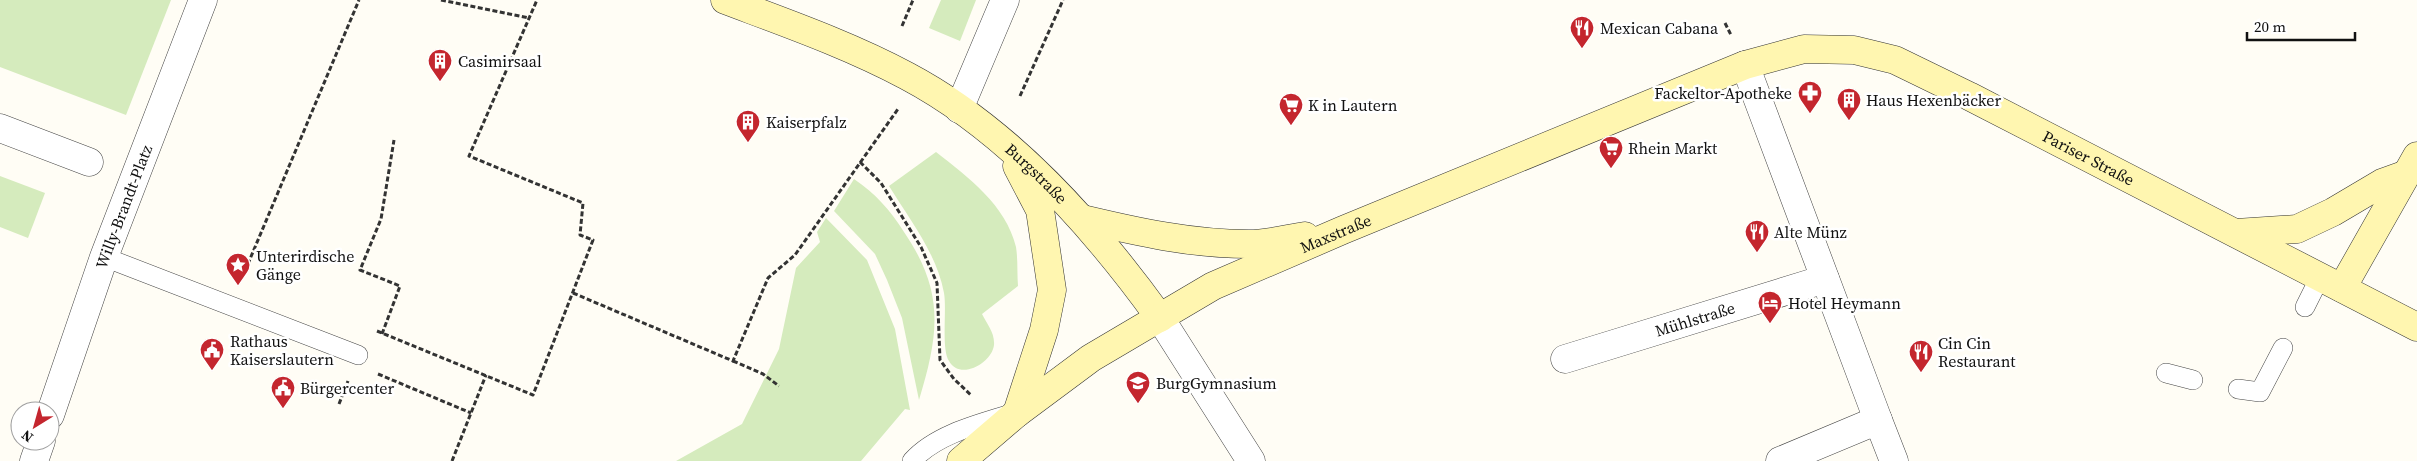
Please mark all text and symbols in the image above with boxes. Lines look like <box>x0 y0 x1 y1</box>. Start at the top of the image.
scale bar <box>2247 10 2354 42</box>
restaurant icon: Mexican Cabana <box>1569 15 1595 49</box>
text: 20 m <box>2254 16 2286 37</box>
place label: Mexican Cabana <box>1600 17 1719 39</box>
building icon: Casimirsaal <box>427 48 453 82</box>
place label: Casimirsaal <box>458 50 542 72</box>
pharmacy icon: Fackeltor-Apotheke <box>1797 80 1823 114</box>
place label: Fackeltor-Apotheke <box>1654 82 1792 104</box>
building icon: Haus Hexenbäcker <box>1836 87 1862 121</box>
place label: Haus Hexenbäcker <box>1866 89 2001 111</box>
supermarket icon: K in Lautern <box>1278 92 1304 126</box>
place label: K in Lautern <box>1308 94 1398 116</box>
building icon: Kaiserpfalz <box>735 109 761 143</box>
place label: Kaiserpfalz <box>766 111 847 133</box>
street label: Pariser Straße <box>2039 125 2138 190</box>
supermarket icon: Rhein Markt <box>1598 135 1624 169</box>
place label: Rhein Markt <box>1628 137 1718 159</box>
street label: Burgstraße <box>1001 138 1073 208</box>
street label: Willy-Brandt-Platz <box>90 142 157 271</box>
street label: Maxstraße <box>1297 209 1374 258</box>
restaurant icon: Alte Münz <box>1744 219 1770 253</box>
place label: Alte Münz <box>1774 221 1847 243</box>
place label: Unterirdische Gänge <box>256 245 354 285</box>
place icon: Unterirdische Gänge <box>225 252 251 286</box>
hotel icon: Hotel Heymann <box>1757 290 1783 324</box>
place label: Hotel Heymann <box>1788 292 1901 314</box>
street label: Mühlstraße <box>1652 296 1738 342</box>
place label: Rathaus Kaiserslautern <box>230 330 334 370</box>
place label: Cin Cin Restaurant <box>1938 332 2016 372</box>
public building icon: Rathaus Kaiserslautern <box>199 337 225 371</box>
restaurant icon: Cin Cin Restaurant <box>1908 339 1934 373</box>
school or university icon: BurgGymnasium <box>1125 370 1151 404</box>
place label: BurgGymnasium <box>1156 372 1277 394</box>
public building icon: Bürgercenter <box>270 375 296 409</box>
place label: Bürgercenter <box>300 377 395 399</box>
north arrow <box>10 401 60 451</box>
text: N <box>17 425 37 447</box>

